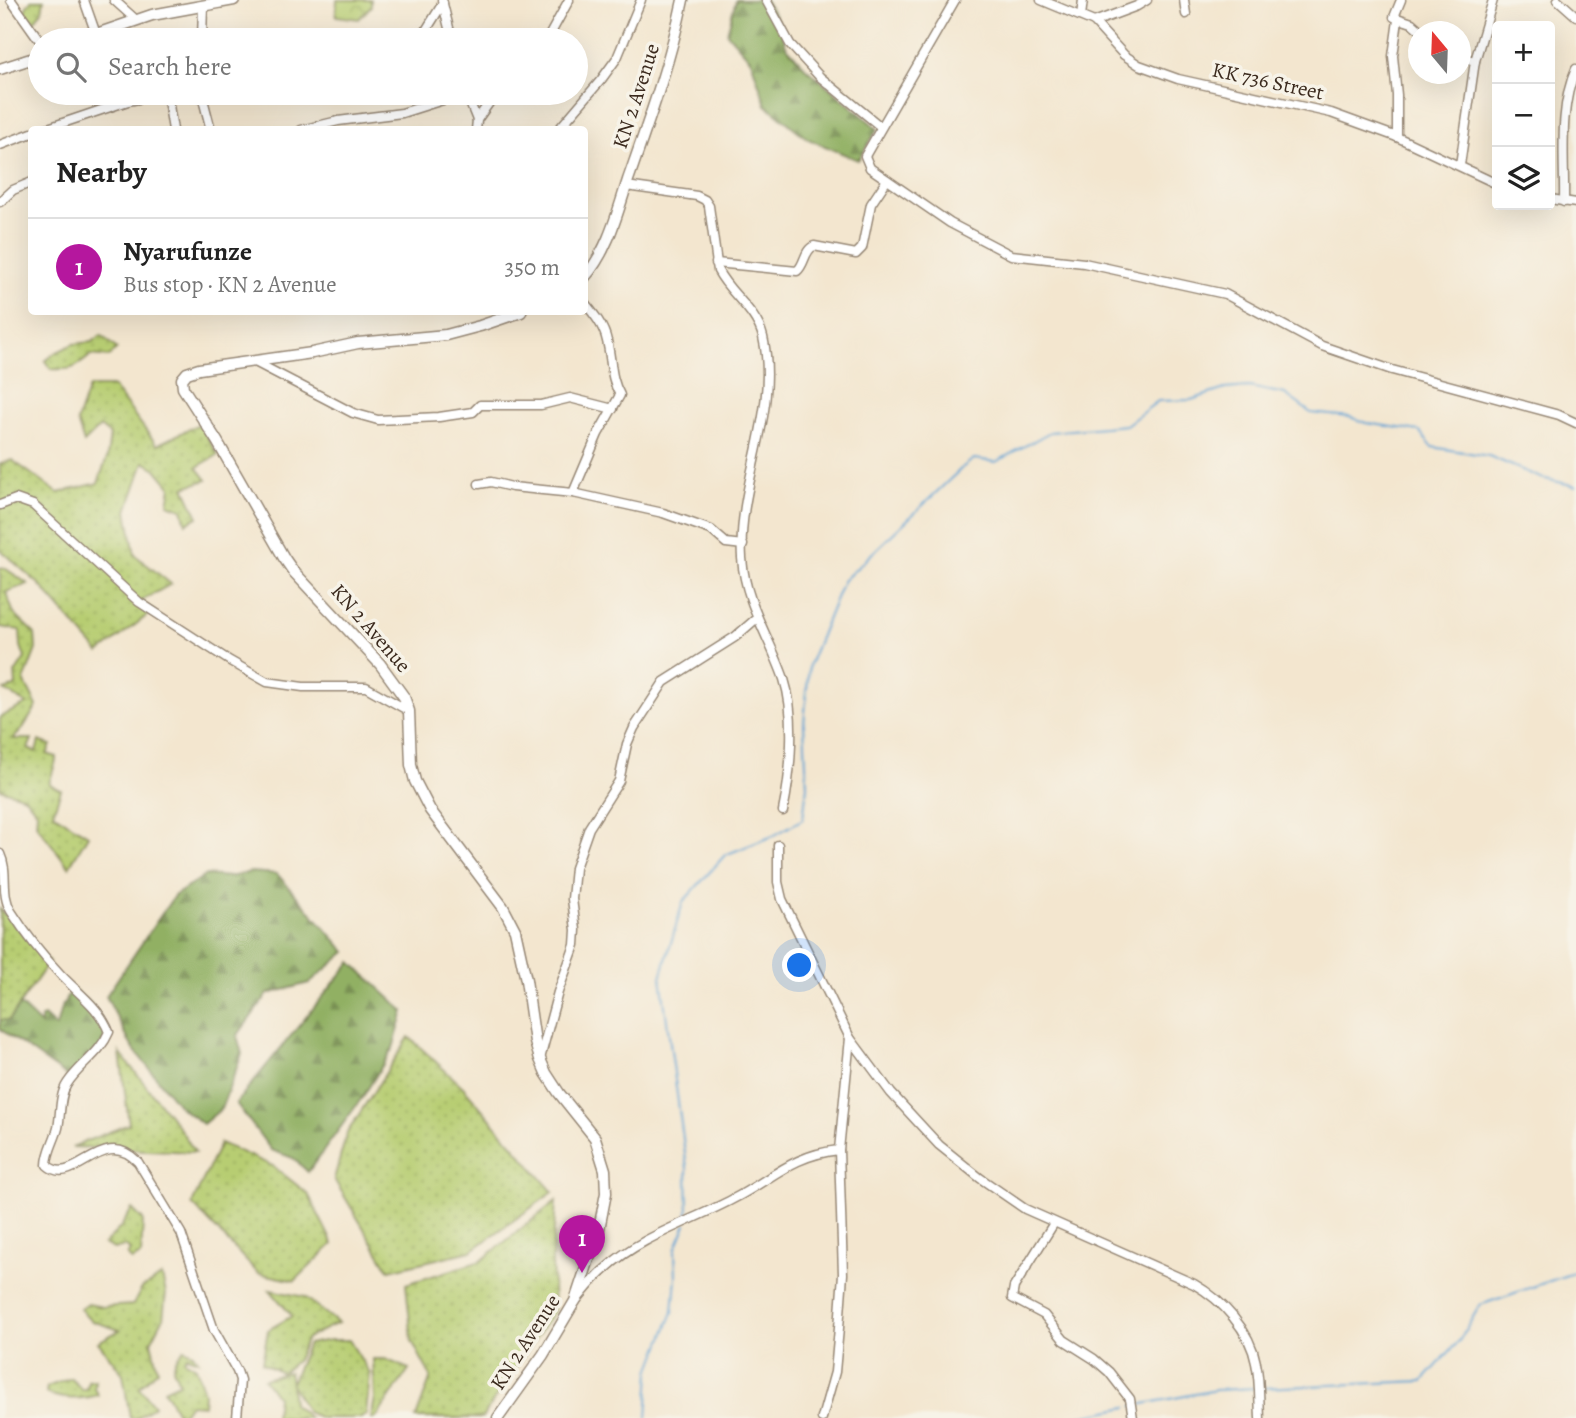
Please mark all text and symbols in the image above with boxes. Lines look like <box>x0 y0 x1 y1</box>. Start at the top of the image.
north arrow <box>1408 21 1471 84</box>
map controls <box>1492 21 1555 210</box>
button: + <box>1492 21 1555 84</box>
search box <box>28 28 588 105</box>
street label: KN 2 Avenue <box>606 40 666 152</box>
icon: search <box>52 48 90 86</box>
text: Search here <box>108 49 232 84</box>
street label: KK 736 Street <box>1210 55 1327 107</box>
button: − <box>1492 84 1555 147</box>
button: layers <box>1492 147 1555 210</box>
text: Nearby <box>56 152 147 192</box>
text: Nyarufunze <box>123 234 252 269</box>
text: 1 <box>75 252 83 283</box>
text: 350 m <box>505 252 560 283</box>
text: Bus stop · KN 2 Avenue <box>123 269 337 300</box>
street label: KN 2 Avenue <box>325 578 417 678</box>
your location <box>782 948 816 982</box>
pin: 1 <box>559 1215 605 1273</box>
street label: KN 2 Avenue <box>484 1289 566 1395</box>

